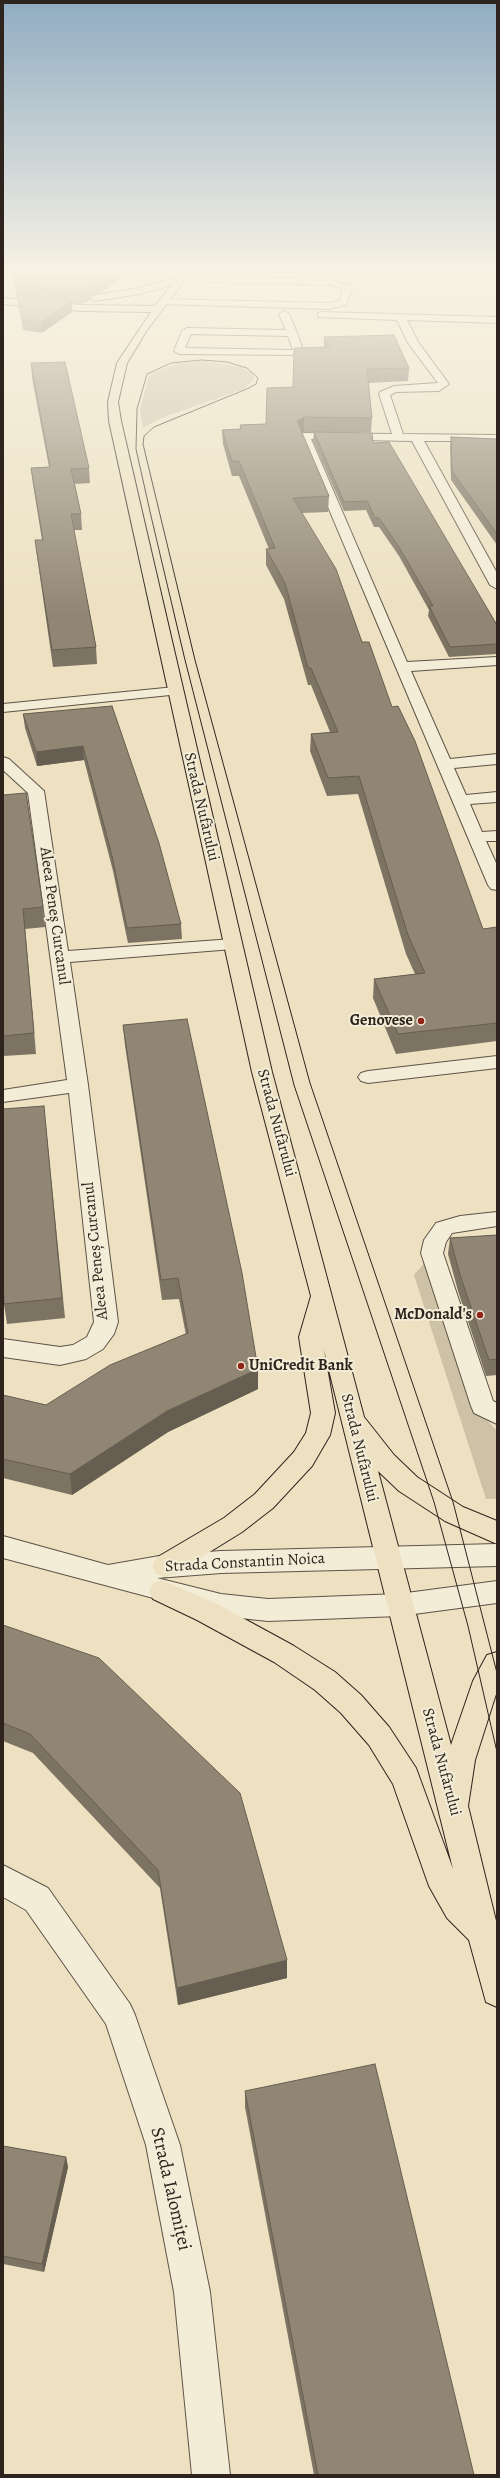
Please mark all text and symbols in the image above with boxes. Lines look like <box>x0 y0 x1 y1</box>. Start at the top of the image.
street label: Strada Nufărului <box>179 751 223 863</box>
street label: Aleea Peneș Curcanul <box>35 846 73 986</box>
place label: Genovese <box>350 1011 413 1031</box>
marker: Genovese <box>416 1016 426 1026</box>
street label: Strada Nufărului <box>252 1067 300 1179</box>
street label: Aleea Peneș Curcanul <box>79 1181 113 1321</box>
place label: McDonald's <box>394 1305 472 1325</box>
marker: McDonald's <box>475 1310 485 1320</box>
place label: UniCredit Bank <box>249 1356 353 1376</box>
marker: UniCredit Bank <box>236 1361 246 1371</box>
street label: Strada Nufărului <box>336 1392 382 1504</box>
street label: Strada Constantin Noica <box>164 1549 326 1577</box>
street label: Strada Nufărului <box>417 1706 465 1818</box>
street label: Strada Ialomiței <box>145 2125 195 2253</box>

